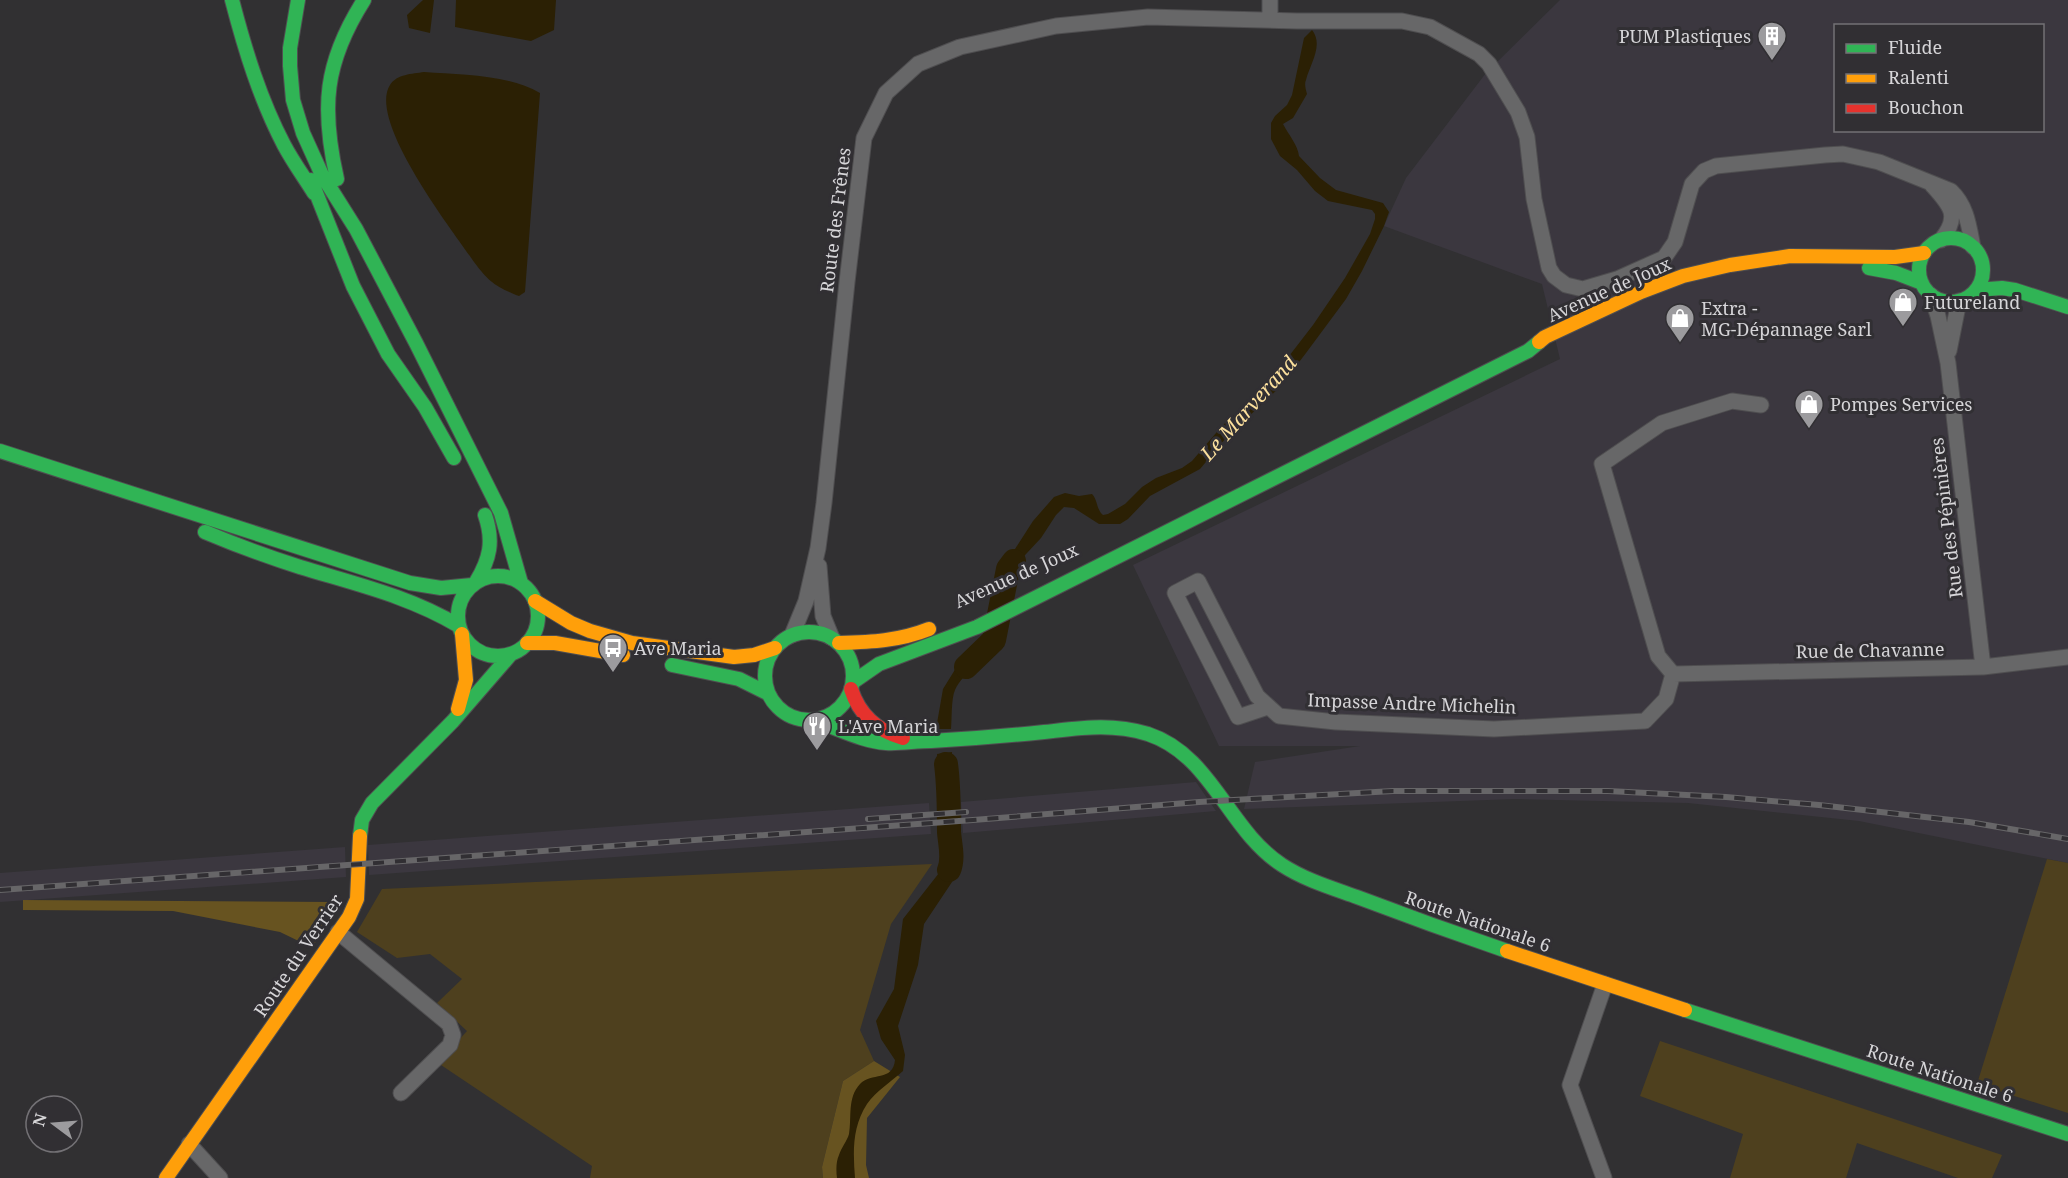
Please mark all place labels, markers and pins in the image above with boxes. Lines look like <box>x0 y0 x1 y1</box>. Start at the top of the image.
building icon: PUM Plastiques <box>1756 20 1788 62</box>
place label: PUM Plastiques <box>1619 24 1751 48</box>
shop icon: Futureland <box>1887 286 1919 328</box>
place label: Futureland <box>1924 290 2020 314</box>
place label: Extra - MG-Dépannage Sarl <box>1701 296 1872 341</box>
shop icon: Extra - MG-Dépannage Sarl <box>1664 302 1696 344</box>
shop icon: Pompes Services <box>1793 388 1825 430</box>
place label: Pompes Services <box>1830 392 1972 416</box>
bus stop icon: Ave Maria <box>597 632 629 674</box>
place label: Ave Maria <box>634 636 722 660</box>
restaurant icon: L'Ave Maria <box>801 710 833 752</box>
place label: L'Ave Maria <box>838 714 938 738</box>

